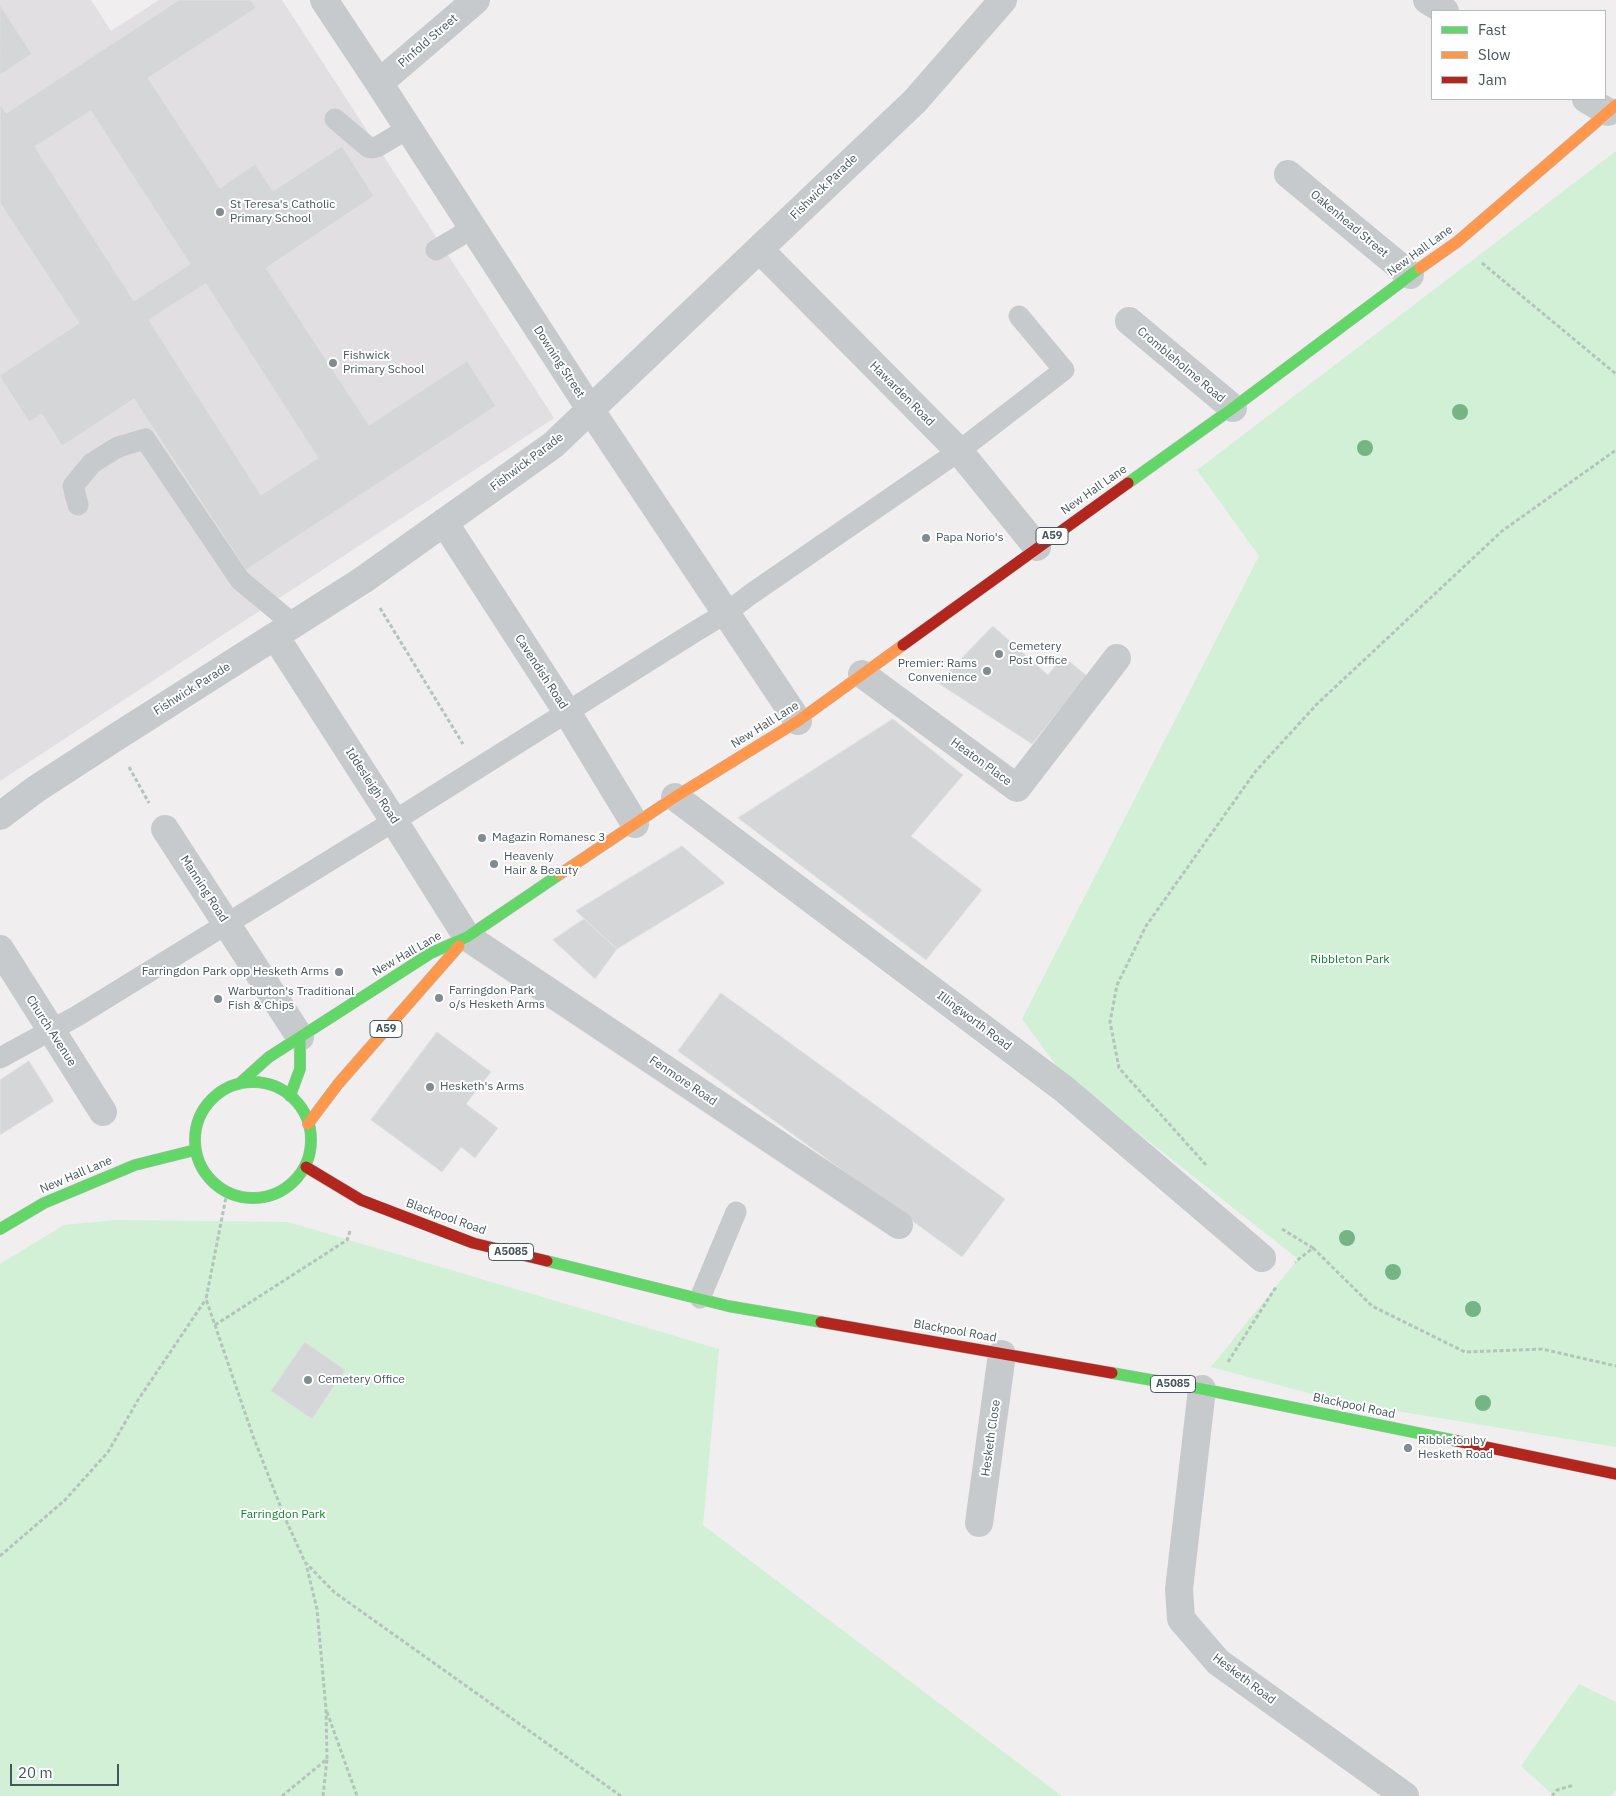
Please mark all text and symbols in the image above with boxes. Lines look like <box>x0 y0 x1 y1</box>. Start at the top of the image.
legend <box>1431 10 1606 100</box>
street label: Pinfold Street <box>395 11 461 71</box>
text: Fast <box>1478 20 1506 39</box>
text: Slow <box>1478 45 1511 64</box>
text: Jam <box>1478 70 1507 89</box>
street label: Fishwick Parade <box>787 151 861 223</box>
street label: Oakenhead Street <box>1307 187 1391 261</box>
place label: St Teresa's Catholic Primary School <box>230 198 335 226</box>
marker: St Teresa's Catholic Primary School <box>214 206 226 218</box>
street label: New Hall Lane <box>1385 223 1455 279</box>
street label: Downing Street <box>530 323 588 401</box>
street label: Crombleholme Road <box>1134 324 1228 406</box>
place label: Fishwick Primary School <box>343 349 424 377</box>
marker: Fishwick Primary School <box>327 357 339 369</box>
street label: Hawarden Road <box>867 359 937 429</box>
street label: Fishwick Parade <box>488 430 566 494</box>
street label: New Hall Lane <box>1058 462 1130 518</box>
road number: A59 <box>1036 528 1068 544</box>
place label: Papa Norio's <box>936 531 1004 545</box>
marker: Papa Norio's <box>920 532 932 544</box>
street label: Cavendish Road <box>512 632 570 712</box>
place label: Cemetery Post Office <box>1009 640 1067 668</box>
marker: Cemetery Post Office <box>993 648 1005 660</box>
place label: Premier: Rams Convenience <box>898 657 977 685</box>
street label: Fishwick Parade <box>151 660 233 718</box>
marker: Premier: Rams Convenience <box>981 665 993 677</box>
street label: New Hall Lane <box>729 698 801 752</box>
street label: Heaton Place <box>948 735 1014 789</box>
street label: Iddesleigh Road <box>342 745 402 827</box>
place label: Magazin Romanesc 3 <box>492 831 605 845</box>
marker: Magazin Romanesc 3 <box>476 832 488 844</box>
place label: Heavenly Hair & Beauty <box>504 850 578 878</box>
street label: Manning Road <box>177 853 231 925</box>
marker: Heavenly Hair & Beauty <box>488 858 500 870</box>
street label: New Hall Lane <box>370 928 444 980</box>
park label: Ribbleton Park <box>1310 953 1390 967</box>
place label: Farringdon Park opp Hesketh Arms <box>142 965 329 979</box>
marker: Farringdon Park opp Hesketh Arms <box>333 966 345 978</box>
place label: Farringdon Park o/s Hesketh Arms <box>449 984 545 1012</box>
place label: Warburton's Traditional Fish & Chips <box>228 985 354 1013</box>
street label: Illingworth Road <box>934 988 1014 1054</box>
marker: Farringdon Park o/s Hesketh Arms <box>433 992 445 1004</box>
street label: Church Avenue <box>23 993 79 1069</box>
marker: Warburton's Traditional Fish & Chips <box>212 993 224 1005</box>
road number: A59 <box>370 1021 402 1038</box>
street label: Fenmore Road <box>646 1053 720 1109</box>
place label: Hesketh's Arms <box>440 1080 524 1094</box>
marker: Hesketh's Arms <box>424 1081 436 1093</box>
street label: New Hall Lane <box>38 1153 114 1197</box>
street label: Blackpool Road <box>404 1196 488 1238</box>
road number: A5085 <box>488 1244 534 1260</box>
street label: Blackpool Road <box>912 1317 998 1345</box>
place label: Cemetery Office <box>318 1373 405 1387</box>
marker: Cemetery Office <box>302 1374 314 1386</box>
road number: A5085 <box>1150 1376 1196 1392</box>
street label: Blackpool Road <box>1311 1390 1397 1422</box>
street label: Hesketh Close <box>978 1399 1004 1477</box>
place label: Ribbleton by Hesketh Road <box>1418 1434 1493 1462</box>
marker: Ribbleton by Hesketh Road <box>1402 1442 1414 1454</box>
park label: Farringdon Park <box>240 1508 326 1522</box>
street label: Hesketh Road <box>1210 1651 1278 1707</box>
scale bar <box>12 1754 121 1786</box>
text: 20 m <box>18 1763 53 1782</box>

